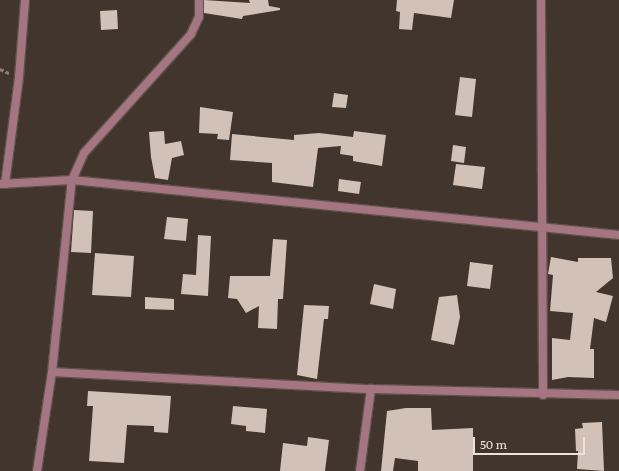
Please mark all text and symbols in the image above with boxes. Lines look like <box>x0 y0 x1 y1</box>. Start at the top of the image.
scale bar <box>475 429 587 455</box>
text: 50 m <box>480 435 507 453</box>

